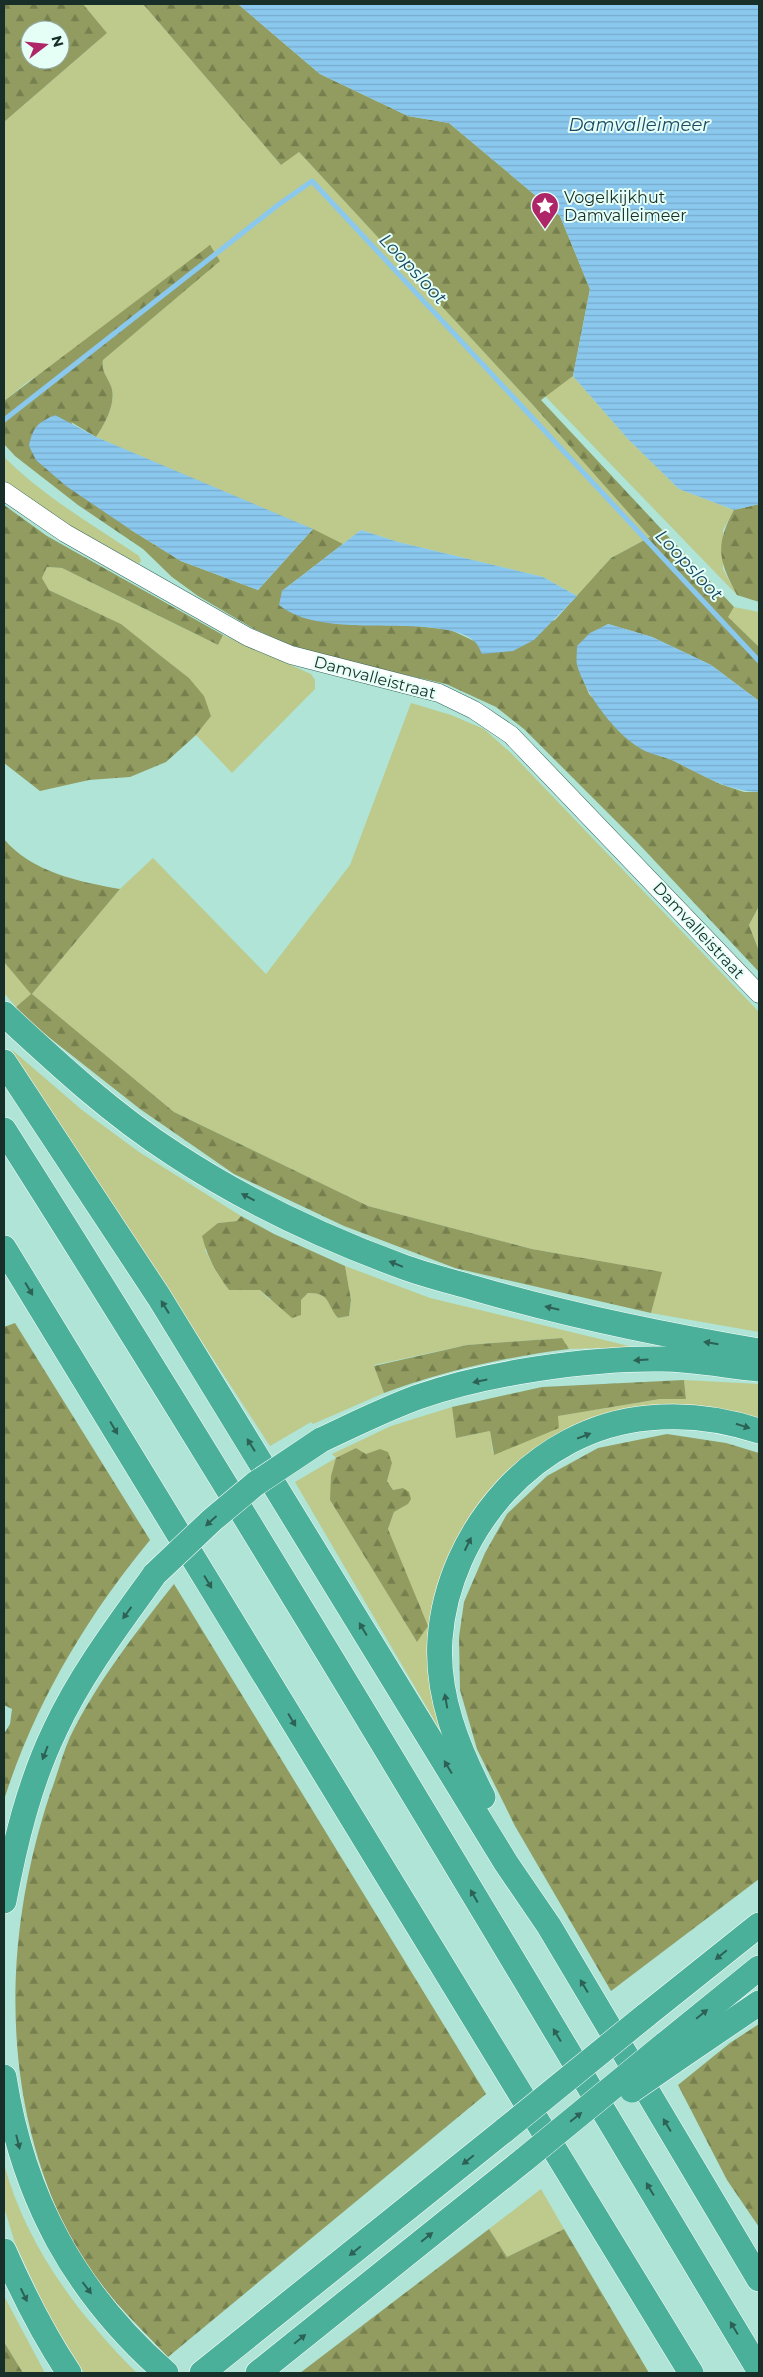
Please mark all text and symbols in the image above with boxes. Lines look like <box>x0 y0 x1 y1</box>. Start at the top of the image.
north arrow <box>20 20 70 70</box>
text: N <box>47 33 68 49</box>
water label: Damvalleimeer <box>568 114 710 136</box>
place label: Vogelkijkhut Damvalleimeer <box>564 188 687 225</box>
place icon: Vogelkijkhut Damvalleimeer <box>530 191 560 230</box>
water label: Loopsloot <box>375 229 452 309</box>
water label: Loopsloot <box>651 525 728 605</box>
street label: Damvalleistraat <box>312 652 438 703</box>
street label: Damvalleistraat <box>649 878 749 983</box>
one-way arrow <box>241 1193 256 1201</box>
one-way arrow <box>388 1260 403 1268</box>
one-way arrow <box>25 1283 34 1296</box>
one-way arrow <box>160 1301 169 1314</box>
one-way arrow <box>545 1304 560 1312</box>
one-way arrow <box>703 1338 719 1346</box>
one-way arrow <box>633 1357 649 1365</box>
one-way arrow <box>472 1377 488 1385</box>
one-way arrow <box>109 1422 118 1435</box>
one-way arrow <box>736 1422 751 1430</box>
one-way arrow <box>577 1431 591 1439</box>
one-way arrow <box>246 1439 255 1452</box>
one-way arrow <box>205 1515 218 1526</box>
one-way arrow <box>464 1537 472 1551</box>
one-way arrow <box>203 1575 212 1588</box>
one-way arrow <box>122 1606 132 1620</box>
one-way arrow <box>358 1622 367 1635</box>
one-way arrow <box>441 1693 449 1709</box>
one-way arrow <box>288 1714 297 1727</box>
one-way arrow <box>41 1746 49 1761</box>
one-way arrow <box>443 1761 452 1774</box>
one-way arrow <box>470 1888 478 1903</box>
one-way arrow <box>715 1949 728 1960</box>
one-way arrow <box>580 1978 588 1993</box>
one-way arrow <box>695 2009 708 2020</box>
one-way arrow <box>553 2029 562 2042</box>
one-way arrow <box>569 2111 582 2122</box>
one-way arrow <box>662 2119 671 2132</box>
one-way arrow <box>14 2134 22 2149</box>
one-way arrow <box>462 2154 475 2165</box>
one-way arrow <box>646 2183 655 2196</box>
one-way arrow <box>420 2232 433 2243</box>
one-way arrow <box>349 2245 362 2256</box>
one-way arrow <box>82 2281 93 2294</box>
one-way arrow <box>20 2288 28 2302</box>
one-way arrow <box>730 2322 739 2335</box>
one-way arrow <box>293 2334 306 2345</box>

